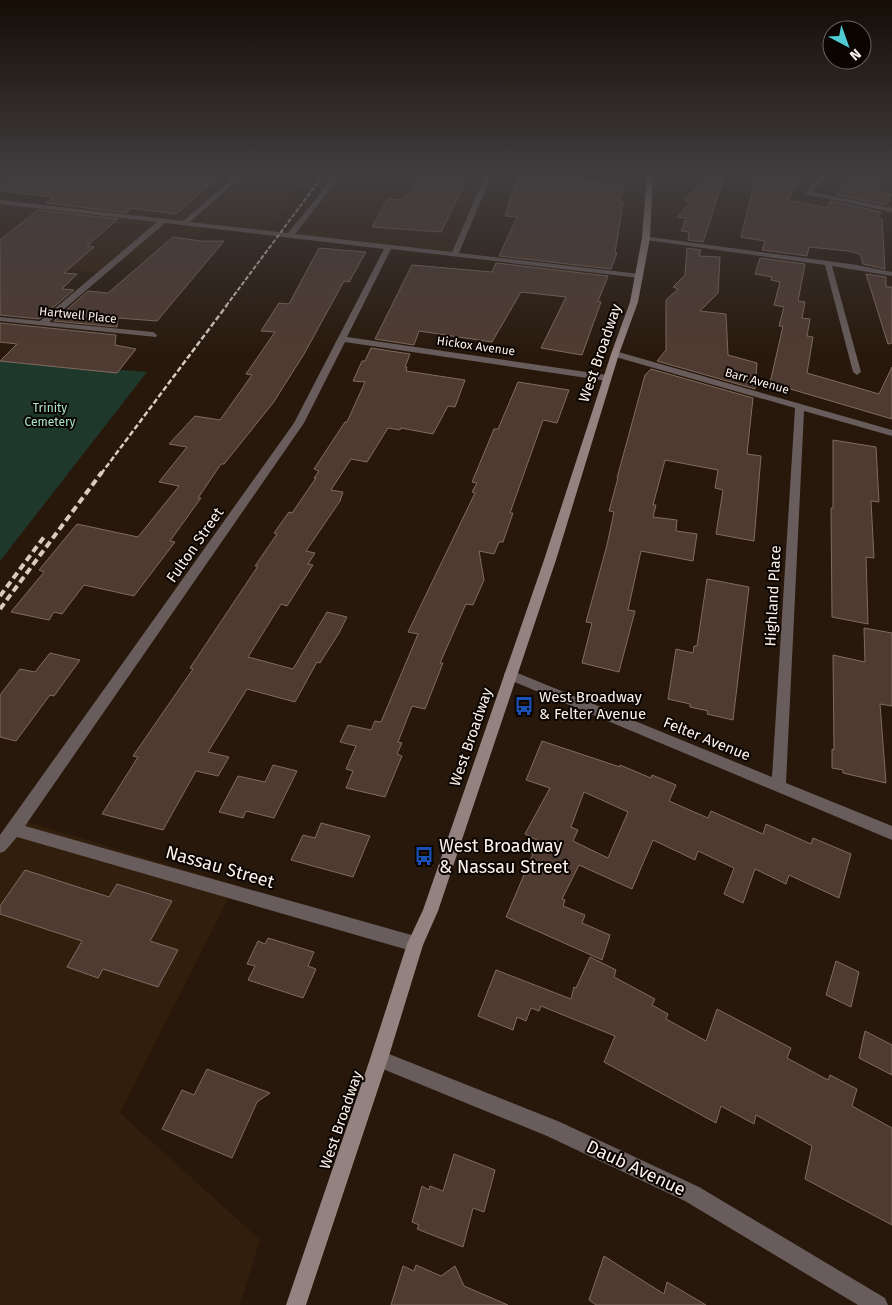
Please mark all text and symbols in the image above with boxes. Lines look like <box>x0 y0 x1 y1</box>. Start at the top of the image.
north arrow <box>822 20 872 70</box>
text: N <box>846 45 864 64</box>
street label: West Broadway <box>575 301 625 405</box>
street label: Hartwell Place <box>39 304 117 326</box>
street label: Hickox Avenue <box>436 334 516 358</box>
street label: Barr Avenue <box>723 365 791 397</box>
park label: Trinity Cemetery <box>24 401 76 429</box>
street label: Fulton Street <box>163 504 228 586</box>
street label: Highland Place <box>761 545 785 647</box>
street label: West Broadway <box>446 685 496 789</box>
place label: West Broadway & Felter Avenue <box>539 688 646 723</box>
bus stop icon: West Broadway & Felter Avenue <box>513 695 535 717</box>
street label: Felter Avenue <box>661 713 753 765</box>
place label: West Broadway & Nassau Street <box>439 835 570 878</box>
street label: Nassau Street <box>163 841 277 893</box>
bus stop icon: West Broadway & Nassau Street <box>413 845 435 867</box>
street label: West Broadway <box>316 1068 366 1172</box>
street label: Daub Avenue <box>583 1135 689 1201</box>

